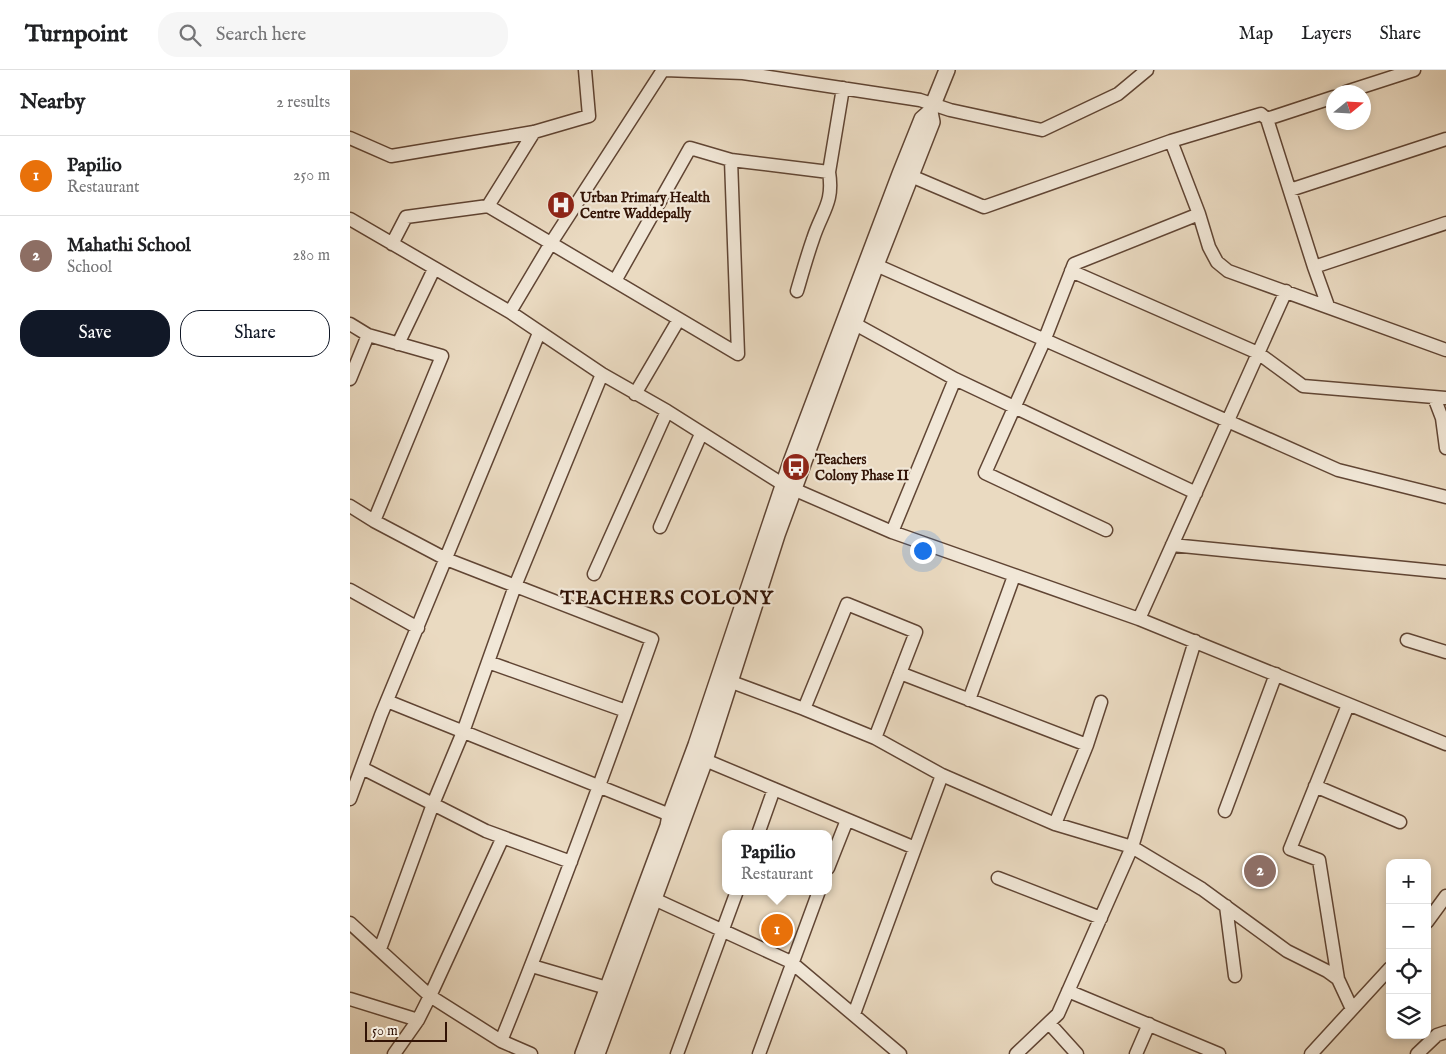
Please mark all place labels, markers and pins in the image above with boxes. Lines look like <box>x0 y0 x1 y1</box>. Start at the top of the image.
place label: Urban Primary Health Centre Waddepally <box>579 189 711 223</box>
hospital icon: Urban Primary Health Centre Waddepally <box>546 190 576 220</box>
place label: Teachers Colony Phase II <box>814 451 909 485</box>
bus stop icon: Teachers Colony Phase II <box>781 452 811 482</box>
pin: 2 <box>1244 852 1276 890</box>
pin: 1 <box>761 911 793 949</box>

